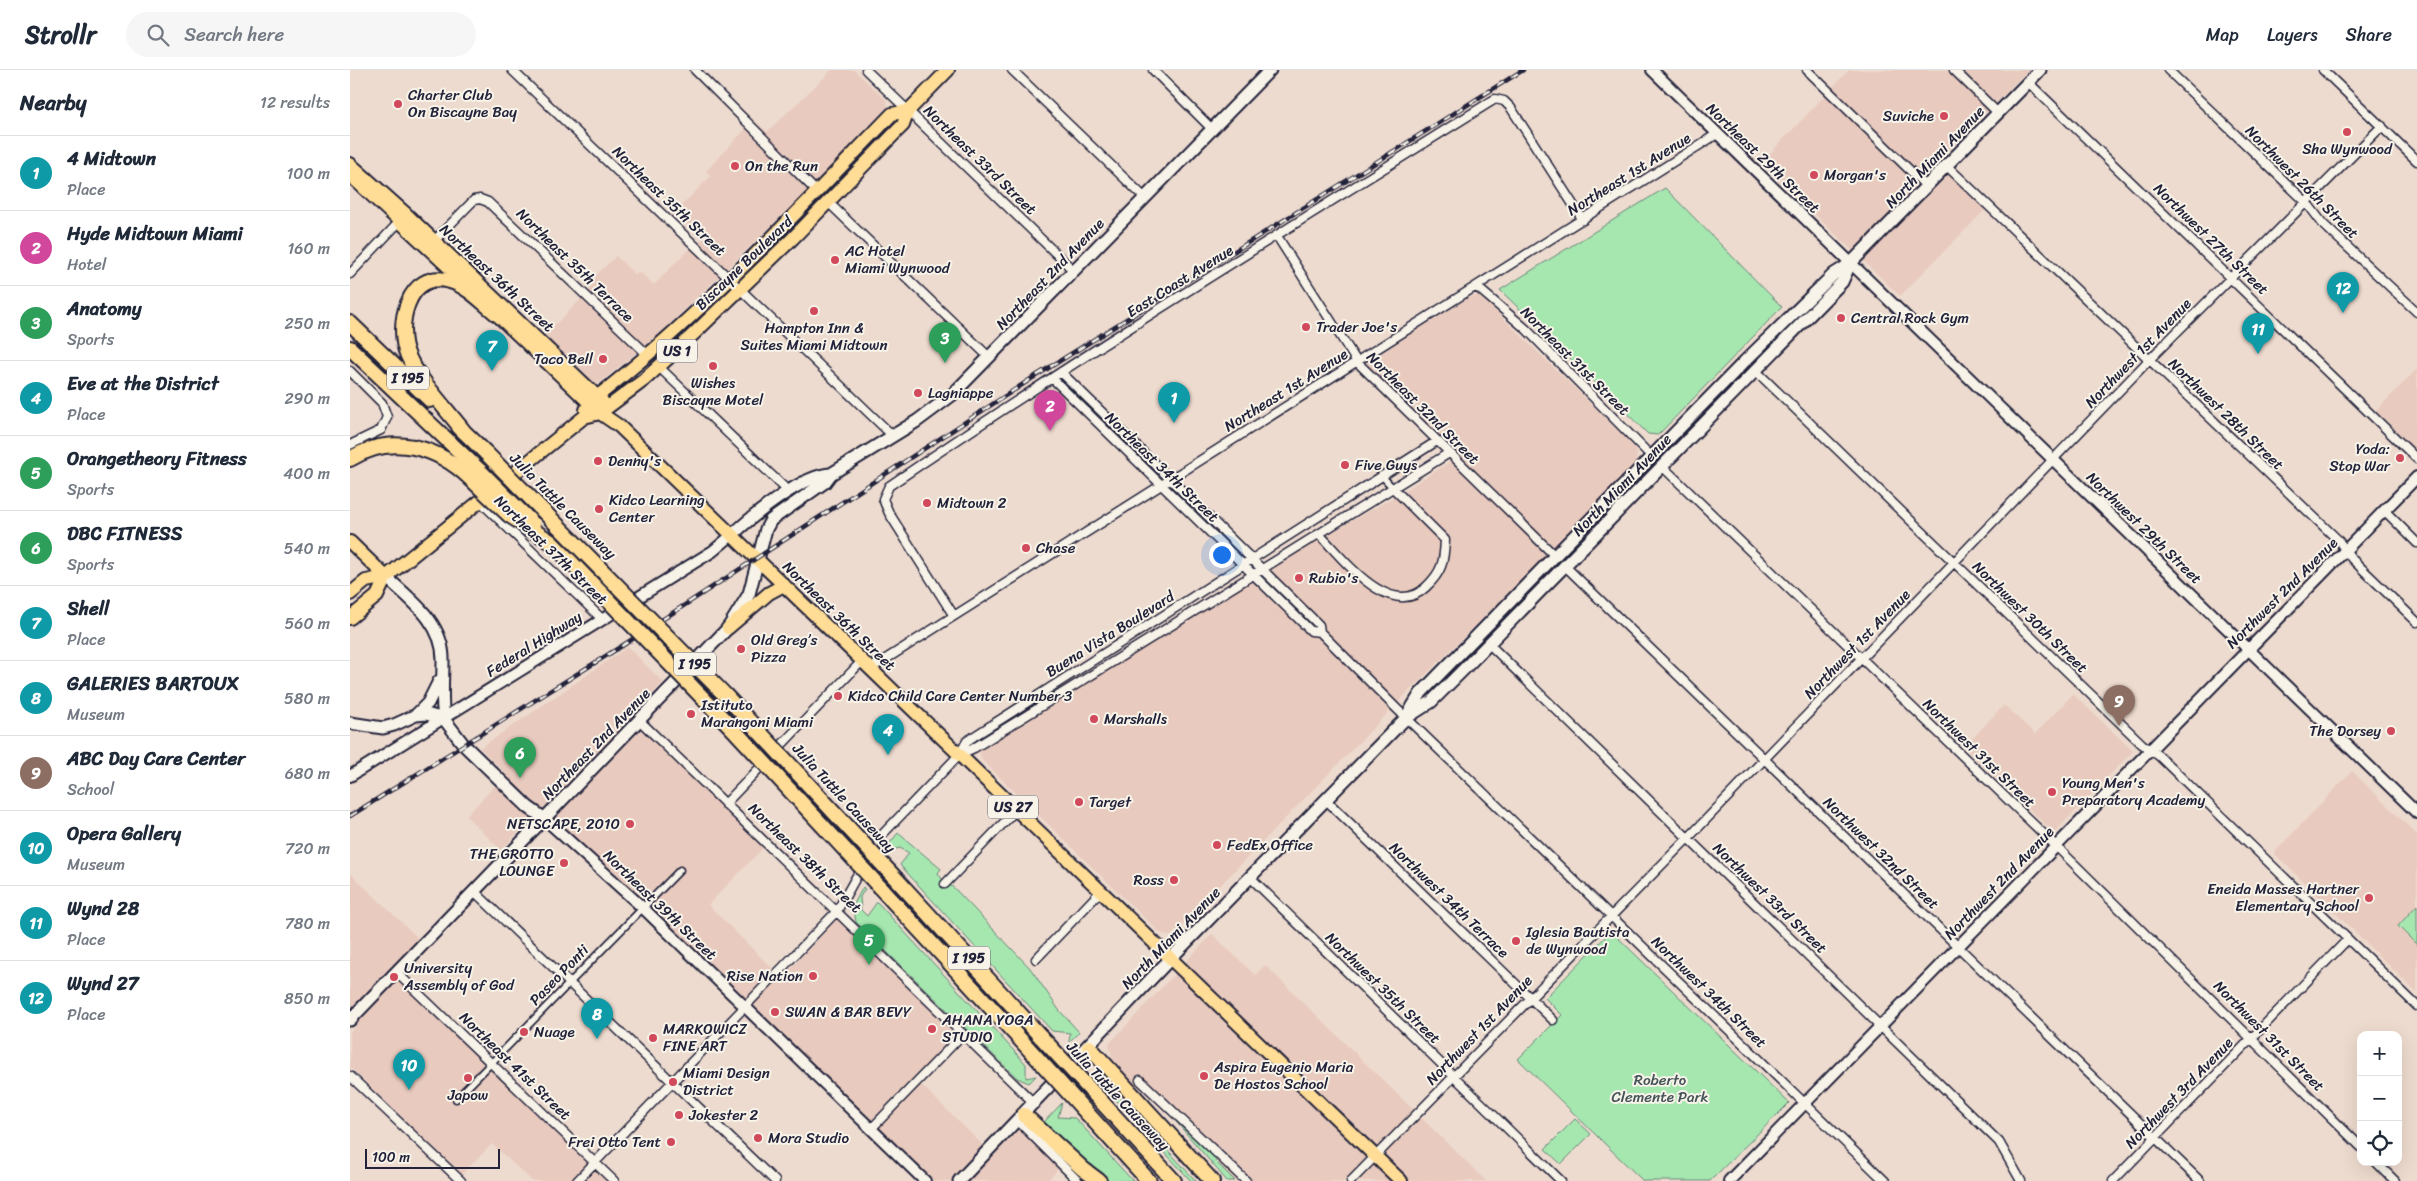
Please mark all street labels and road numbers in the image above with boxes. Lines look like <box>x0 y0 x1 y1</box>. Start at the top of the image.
street label: Northeast 29th Street <box>1700 96 1827 220</box>
street label: Northeast 33rd Street <box>917 99 1043 222</box>
street label: North Miami Avenue <box>1879 99 1991 215</box>
street label: Northwest 26th Street <box>2239 119 2365 245</box>
street label: Northeast 1st Avenue <box>1562 125 1696 223</box>
street label: Northeast 35th Street <box>606 139 732 263</box>
street label: Northwest 27th Street <box>2147 177 2275 302</box>
street label: Northeast 35th Terrace <box>510 202 640 328</box>
street label: Biscayne Boulevard <box>689 209 800 317</box>
street label: Northeast 2nd Avenue <box>989 212 1111 336</box>
street label: Northeast 36th Street <box>433 217 561 339</box>
street label: East Coast Avenue <box>1121 238 1239 324</box>
street label: Northwest 1st Avenue <box>2078 292 2198 414</box>
street label: Northeast 31st Street <box>1514 300 1636 422</box>
road number: US 1 <box>657 340 697 362</box>
street label: Northeast 1st Avenue <box>1219 341 1353 439</box>
street label: Northeast 32nd Street <box>1360 345 1486 471</box>
street label: Northwest 28th Street <box>2162 351 2290 477</box>
road number: I 195 <box>387 366 429 390</box>
street label: Northeast 34th Street <box>1099 405 1226 529</box>
street label: North Miami Avenue <box>1566 427 1678 543</box>
street label: Julia Tuttle Causeway <box>503 446 623 566</box>
street label: Northwest 29th Street <box>2080 465 2208 591</box>
street label: Northeast 37th Street <box>488 489 614 612</box>
street label: Northwest 2nd Avenue <box>2220 531 2344 655</box>
street label: Northwest 30th Street <box>1966 554 2094 680</box>
street label: Northeast 36th Street <box>776 555 902 678</box>
street label: Buena Vista Boulevard <box>1040 583 1180 684</box>
street label: Northwest 1st Avenue <box>1797 583 1917 705</box>
street label: Federal Highway <box>481 604 587 684</box>
road number: I 195 <box>674 652 716 676</box>
street label: Northeast 2nd Avenue <box>535 682 657 806</box>
street label: Northwest 31st Street <box>1916 692 2042 814</box>
street label: Julia Tuttle Causeway <box>785 736 902 859</box>
street label: Northwest 32nd Street <box>1817 790 1946 916</box>
street label: Northeast 38th Street <box>742 796 868 920</box>
road number: US 27 <box>988 796 1038 819</box>
street label: Northwest 2nd Avenue <box>1938 820 2060 946</box>
street label: Northwest 34th Terrace <box>1383 836 1515 964</box>
street label: Northwest 33rd Street <box>1706 836 1834 960</box>
street label: Northeast 39th Street <box>597 843 723 967</box>
street label: North Miami Avenue <box>1115 880 1227 996</box>
street label: Northwest 35th Street <box>1319 926 1447 1051</box>
street label: Northwest 34th Street <box>1645 929 1773 1055</box>
street label: Paseo Ponti <box>523 938 596 1012</box>
road number: I 195 <box>948 946 990 970</box>
street label: Northwest 1st Avenue <box>1419 969 1539 1091</box>
street label: Northwest 31st Street <box>2207 974 2331 1098</box>
street label: Northeast 41st Street <box>453 1005 577 1127</box>
street label: Northwest 3rd Avenue <box>2118 1031 2240 1155</box>
street label: Julia Tuttle Causeway <box>1059 1034 1176 1157</box>

